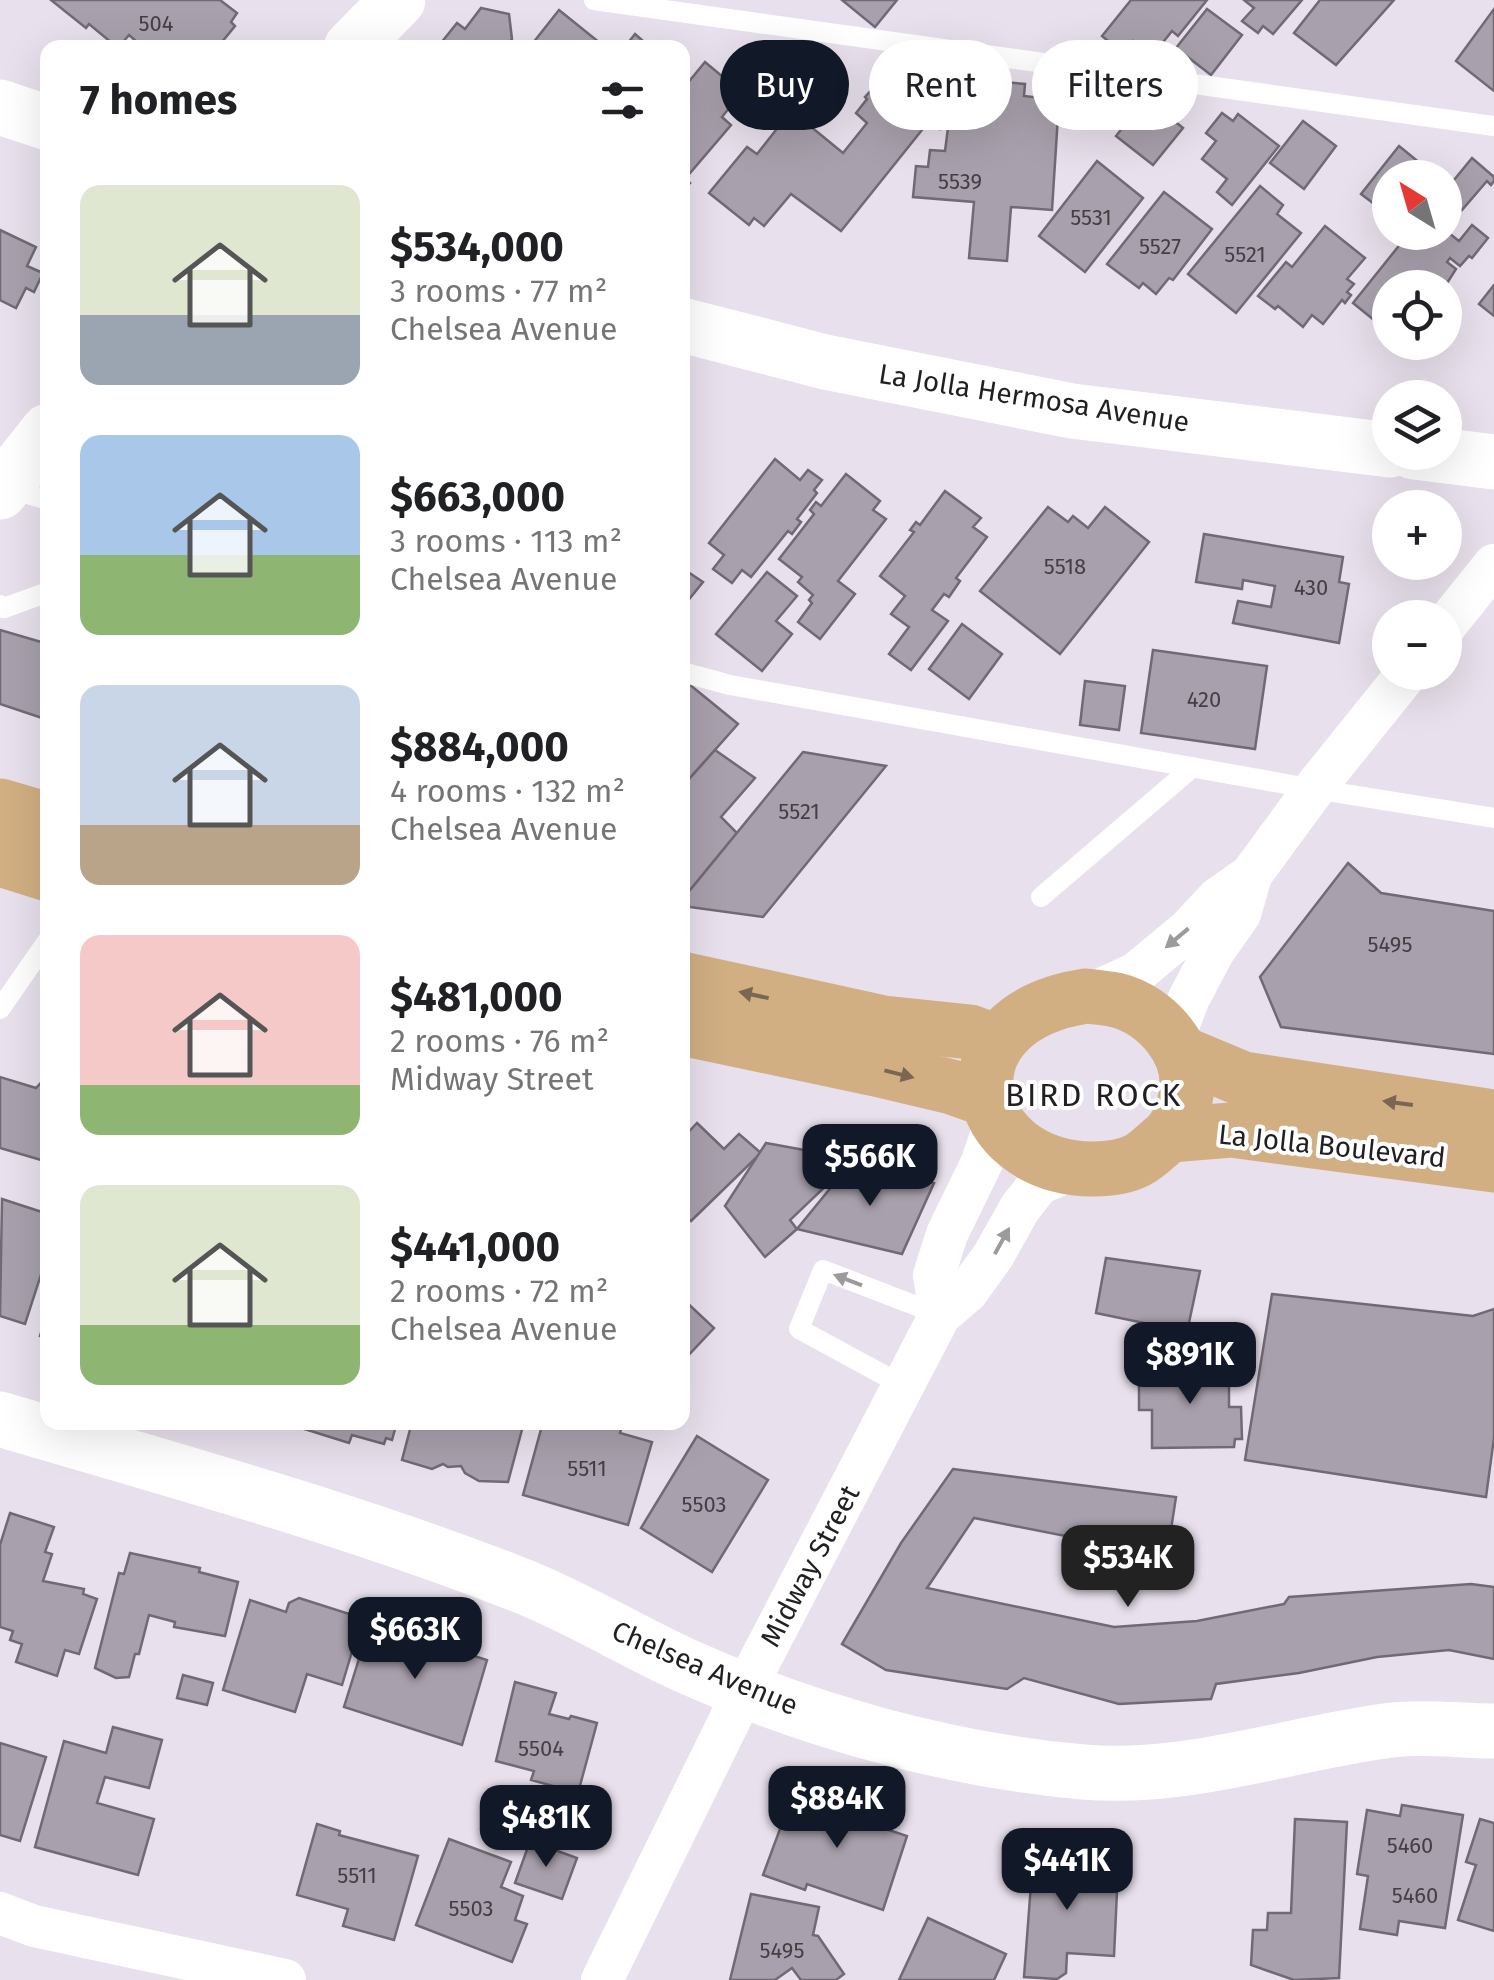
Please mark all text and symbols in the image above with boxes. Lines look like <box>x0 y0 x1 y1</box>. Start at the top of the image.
house number: 504 <box>138 10 174 37</box>
chip: Buy <box>720 40 849 130</box>
chip: Rent <box>869 40 1012 130</box>
chip: Filters <box>1032 40 1198 130</box>
icon: filters <box>595 73 650 128</box>
text: 7 homes <box>80 75 237 125</box>
north arrow <box>1372 160 1462 250</box>
map controls <box>1372 160 1462 690</box>
house number: 5539 <box>938 168 982 195</box>
house number: 5531 <box>1070 204 1112 231</box>
text: $534,000 <box>390 222 564 272</box>
icon: home <box>160 225 280 345</box>
house number: 5527 <box>1139 233 1181 260</box>
house number: 5521 <box>1224 241 1266 268</box>
button: locate <box>1372 270 1462 360</box>
text: 3 rooms · 77 m² <box>390 272 607 310</box>
text: Chelsea Avenue <box>390 310 617 348</box>
street label: La Jolla Hermosa Avenue <box>876 357 1192 439</box>
button: layers <box>1372 380 1462 470</box>
text: $663,000 <box>390 472 565 522</box>
icon: home <box>160 475 280 595</box>
button: + <box>1372 490 1462 580</box>
text: 3 rooms · 113 m² <box>390 522 622 560</box>
house number: 5518 <box>1044 553 1086 580</box>
text: Chelsea Avenue <box>390 560 617 598</box>
house number: 430 <box>1294 574 1328 601</box>
button: − <box>1372 600 1462 690</box>
house number: 420 <box>1187 686 1221 713</box>
text: $884,000 <box>390 722 569 772</box>
icon: home <box>160 725 280 845</box>
text: 4 rooms · 132 m² <box>390 772 625 810</box>
house number: 5521 <box>778 798 820 825</box>
text: Chelsea Avenue <box>390 810 617 848</box>
one-way arrow <box>1165 927 1190 949</box>
house number: 5495 <box>1368 931 1412 958</box>
text: $481,000 <box>390 972 563 1022</box>
icon: home <box>160 975 280 1095</box>
one-way arrow <box>738 986 769 1002</box>
text: 2 rooms · 76 m² <box>390 1022 609 1060</box>
text: Midway Street <box>390 1060 594 1098</box>
one-way arrow <box>884 1067 915 1082</box>
district label: BIRD ROCK <box>1005 1076 1183 1114</box>
one-way arrow <box>1381 1094 1413 1110</box>
street label: La Jolla Boulevard <box>1217 1118 1447 1174</box>
pin: $566K <box>800 1124 940 1209</box>
text: $566K <box>824 1137 916 1175</box>
text: $441,000 <box>390 1222 560 1272</box>
icon: home <box>160 1225 280 1345</box>
one-way arrow <box>993 1226 1010 1255</box>
text: 2 rooms · 72 m² <box>390 1272 608 1310</box>
one-way arrow <box>833 1272 863 1287</box>
text: Chelsea Avenue <box>390 1310 617 1348</box>
pin: $891K <box>1120 1322 1260 1407</box>
text: $891K <box>1146 1335 1234 1373</box>
house number: 5511 <box>567 1455 607 1482</box>
street label: Midway Street <box>754 1479 867 1652</box>
house number: 5503 <box>682 1491 726 1518</box>
pin: $534K <box>1058 1525 1198 1610</box>
text: $534K <box>1083 1538 1173 1576</box>
pin: $663K <box>345 1597 485 1682</box>
text: $663K <box>370 1610 460 1648</box>
street label: Chelsea Avenue <box>607 1614 803 1722</box>
house number: 5504 <box>518 1735 564 1762</box>
pin: $884K <box>767 1766 907 1851</box>
text: $884K <box>790 1779 884 1817</box>
pin: $481K <box>476 1785 616 1870</box>
text: $481K <box>502 1798 590 1836</box>
pin: $441K <box>997 1828 1137 1913</box>
house number: 5460 <box>1387 1832 1433 1859</box>
text: $441K <box>1024 1841 1110 1879</box>
house number: 5511 <box>337 1862 377 1889</box>
house number: 5460 <box>1392 1882 1438 1909</box>
house number: 5503 <box>449 1895 493 1922</box>
house number: 5495 <box>760 1937 804 1964</box>

